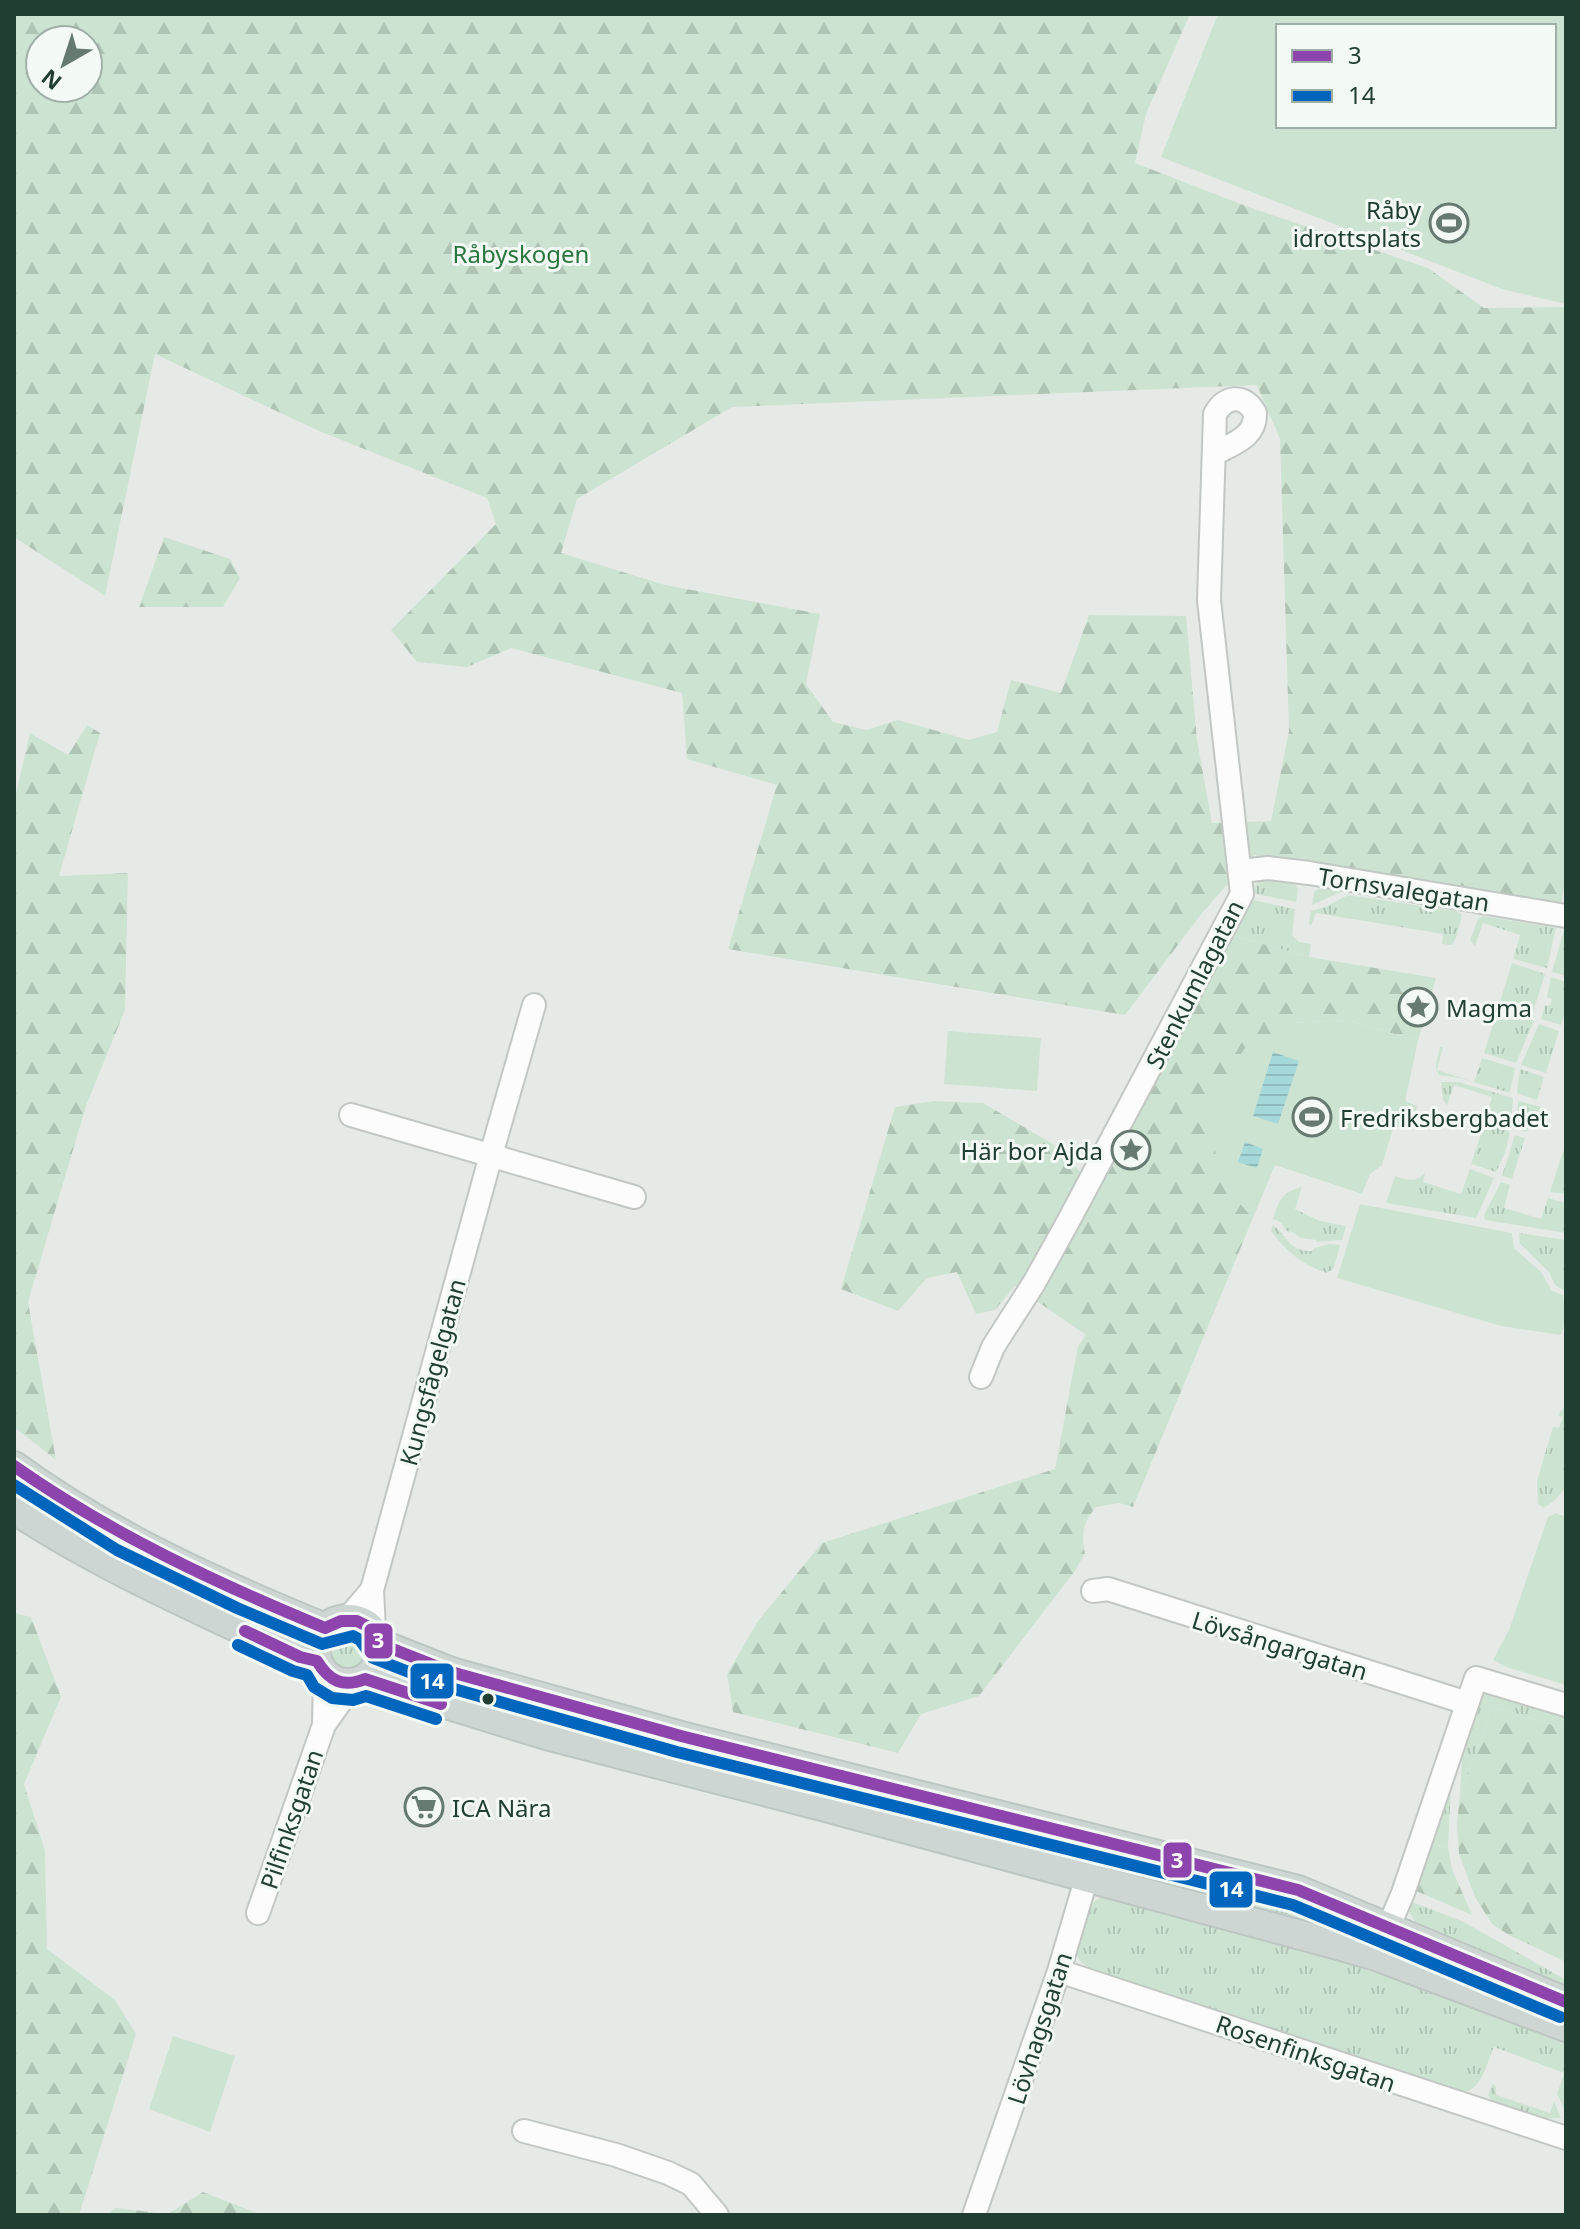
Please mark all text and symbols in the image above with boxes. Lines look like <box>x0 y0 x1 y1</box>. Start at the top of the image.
north arrow <box>24 24 104 104</box>
legend <box>1276 24 1556 128</box>
text: 3 <box>1348 38 1362 71</box>
text: N <box>34 63 67 98</box>
text: 14 <box>1348 78 1376 111</box>
place label: Råby idrottsplats <box>1293 193 1422 254</box>
sports icon: Råby idrottsplats <box>1428 202 1470 244</box>
park label: Råbyskogen <box>453 237 589 270</box>
street label: Tornsvalegatan <box>1316 859 1492 919</box>
street label: Stenkumlagatan <box>1137 894 1251 1074</box>
place icon: Magma <box>1397 986 1439 1028</box>
place label: Magma <box>1446 991 1532 1024</box>
sports icon: Fredriksbergbadet <box>1291 1096 1333 1138</box>
place label: Fredriksbergbadet <box>1340 1101 1549 1134</box>
place icon: Här bor Ajda <box>1110 1129 1152 1171</box>
place label: Här bor Ajda <box>960 1134 1103 1167</box>
street label: Kungsfågelgatan <box>391 1275 473 1469</box>
street label: Lövsångargatan <box>1188 1603 1372 1687</box>
line badge: 3 <box>363 1622 394 1660</box>
text: 3 <box>372 1624 384 1654</box>
line badge: 14 <box>409 1662 455 1700</box>
text: 14 <box>419 1665 445 1695</box>
unlabelled marker <box>480 1691 496 1707</box>
street label: Pilfinksgatan <box>252 1745 330 1893</box>
supermarket icon: ICA Nära <box>403 1786 445 1828</box>
place label: ICA Nära <box>452 1791 551 1824</box>
line badge: 3 <box>1162 1841 1193 1879</box>
text: 3 <box>1171 1844 1183 1874</box>
line badge: 14 <box>1208 1870 1254 1909</box>
text: 14 <box>1218 1873 1244 1903</box>
street label: Lövhagsgatan <box>999 1948 1079 2108</box>
street label: Rosenfinksgatan <box>1212 2007 1400 2099</box>

